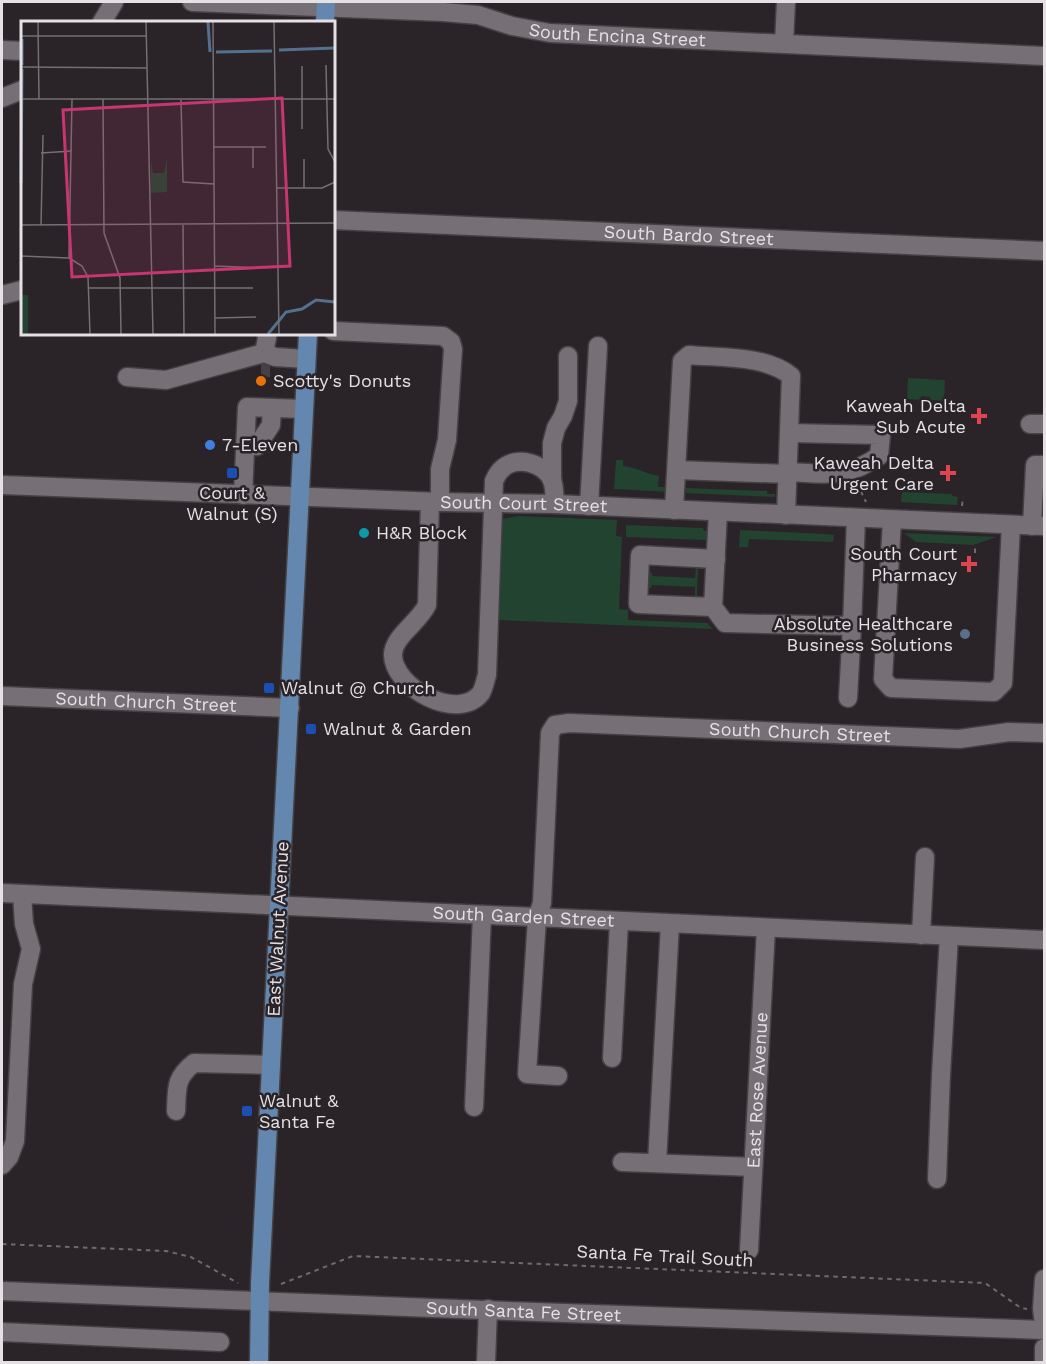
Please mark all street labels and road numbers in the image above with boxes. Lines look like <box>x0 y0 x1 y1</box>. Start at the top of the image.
street label: South Encina Street <box>527 18 707 50</box>
street label: South Bardo Street <box>603 221 774 249</box>
street label: South Court Street <box>440 491 608 516</box>
street label: South Church Street <box>55 687 238 716</box>
street label: South Church Street <box>709 718 891 746</box>
street label: East Walnut Avenue <box>262 841 293 1017</box>
street label: South Garden Street <box>432 901 615 931</box>
street label: East Rose Avenue <box>742 1012 772 1169</box>
street label: Santa Fe Trail South <box>576 1240 754 1271</box>
street label: South Santa Fe Street <box>426 1297 622 1325</box>

